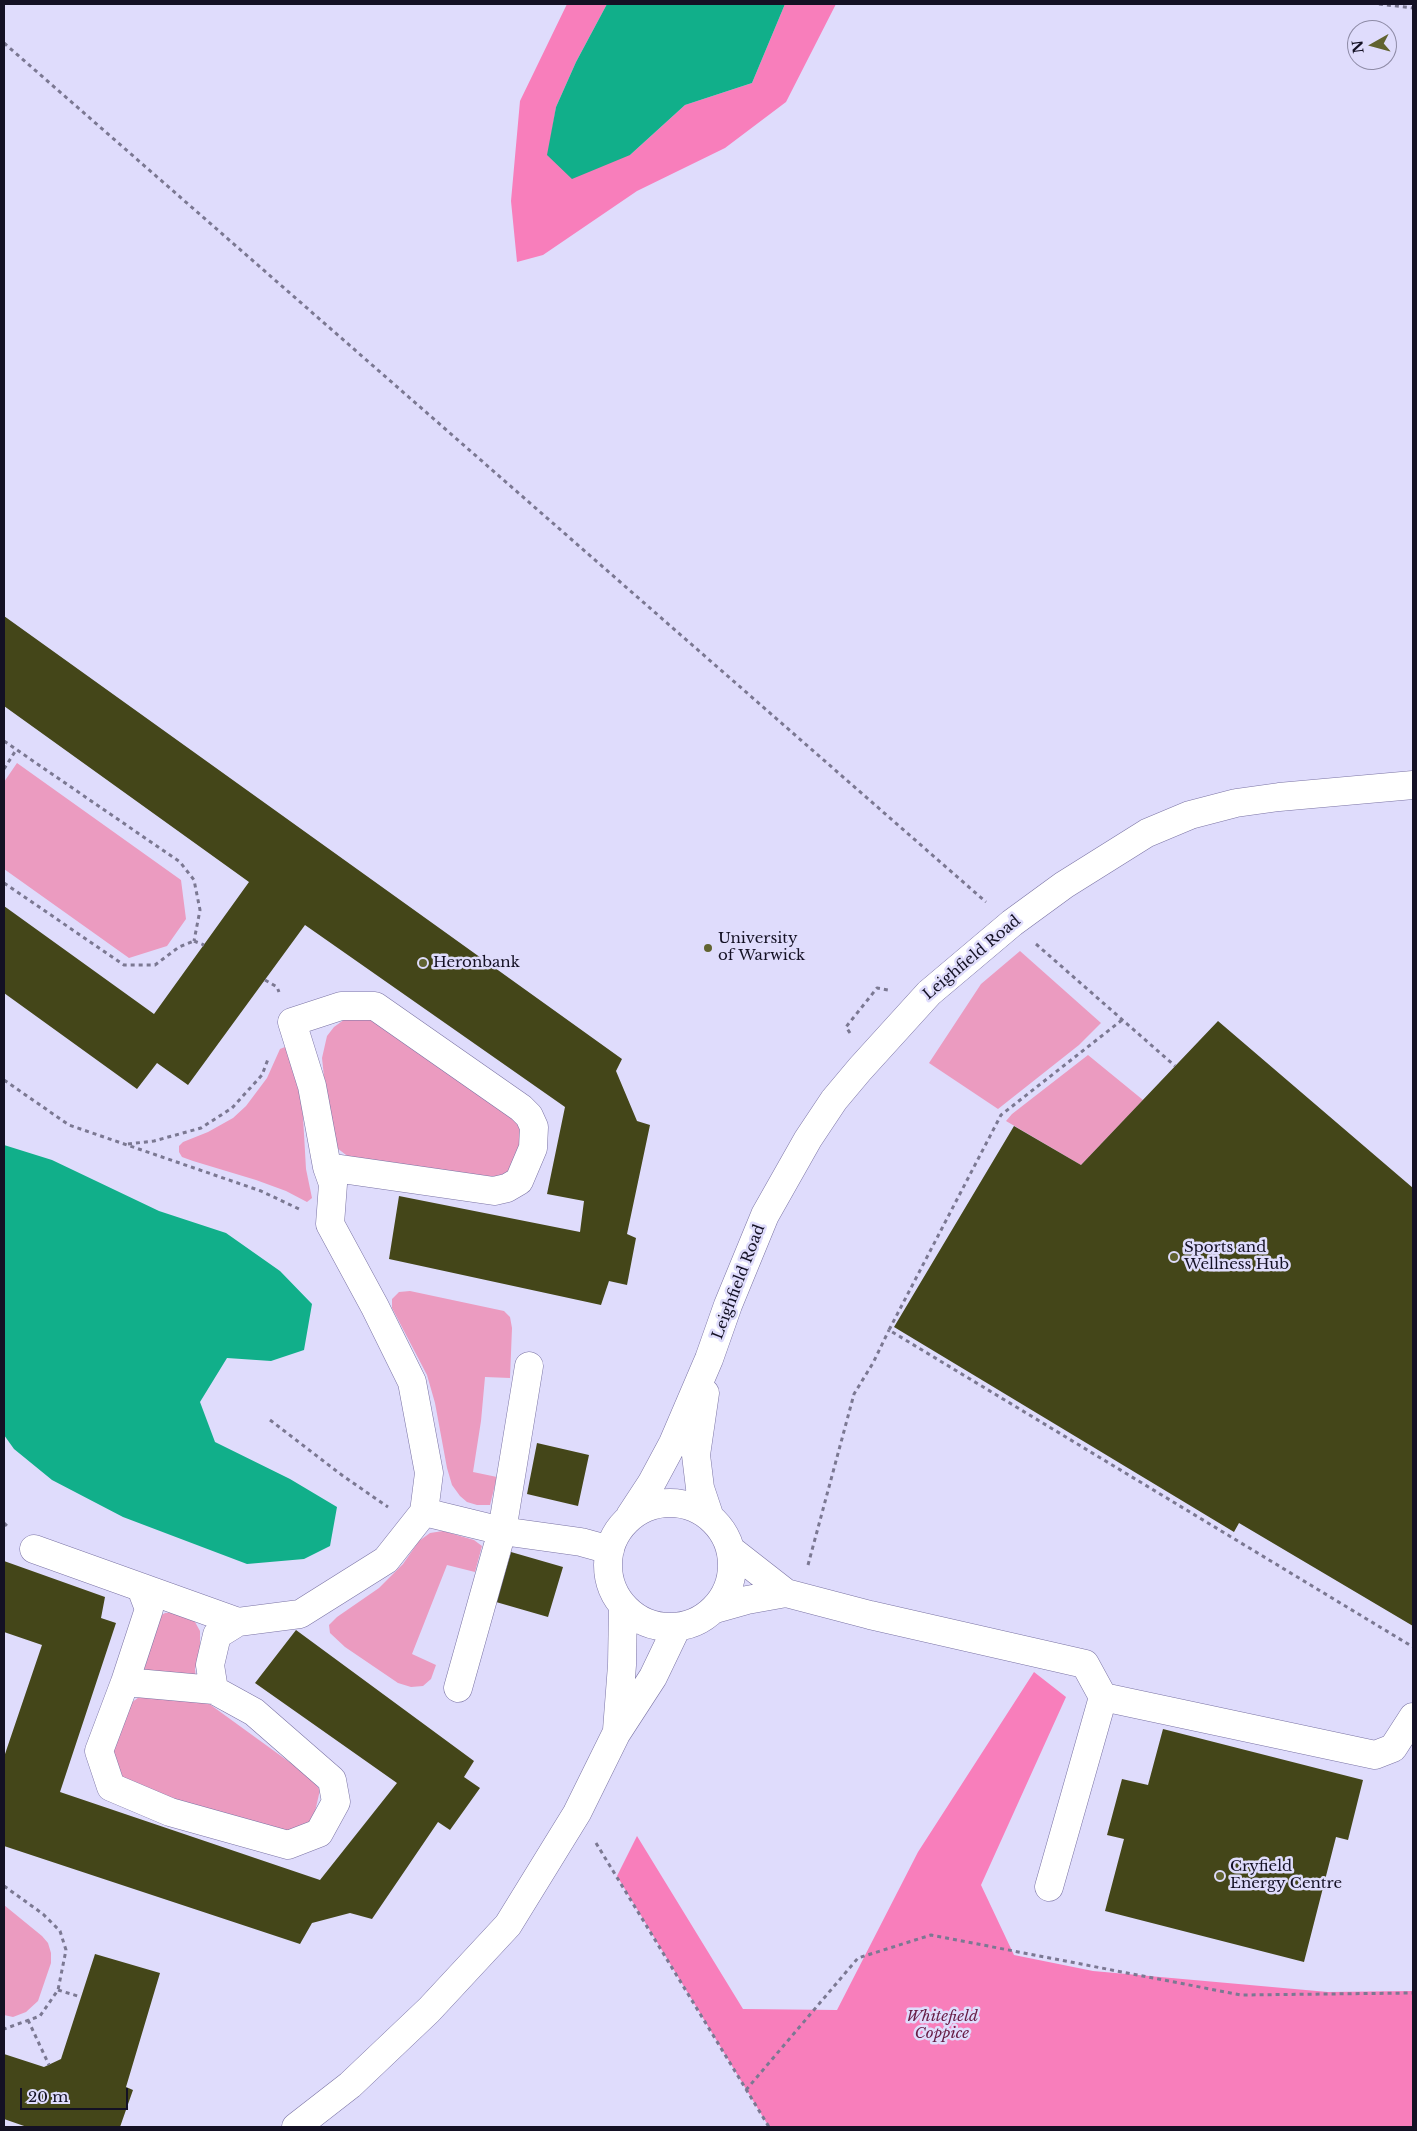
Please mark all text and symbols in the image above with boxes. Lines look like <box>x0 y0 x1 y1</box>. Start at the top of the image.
north arrow <box>1347 20 1397 70</box>
text: N <box>1348 39 1368 54</box>
street label: Leighfield Road <box>920 912 1024 1004</box>
place label: University of Warwick <box>718 930 805 965</box>
marker: University of Warwick <box>702 942 714 954</box>
place label: Heronbank <box>433 954 520 972</box>
marker: Heronbank <box>417 957 429 969</box>
street label: Leighfield Road <box>709 1222 769 1342</box>
place label: Sports and Wellness Hub <box>1184 1239 1289 1274</box>
marker: Sports and Wellness Hub <box>1168 1251 1180 1263</box>
place label: Cryfield Energy Centre <box>1230 1858 1342 1893</box>
marker: Cryfield Energy Centre <box>1214 1870 1226 1882</box>
park label: Whitefield Coppice <box>906 2008 978 2043</box>
scale bar <box>22 2078 130 2110</box>
text: 20 m <box>28 2087 68 2106</box>

